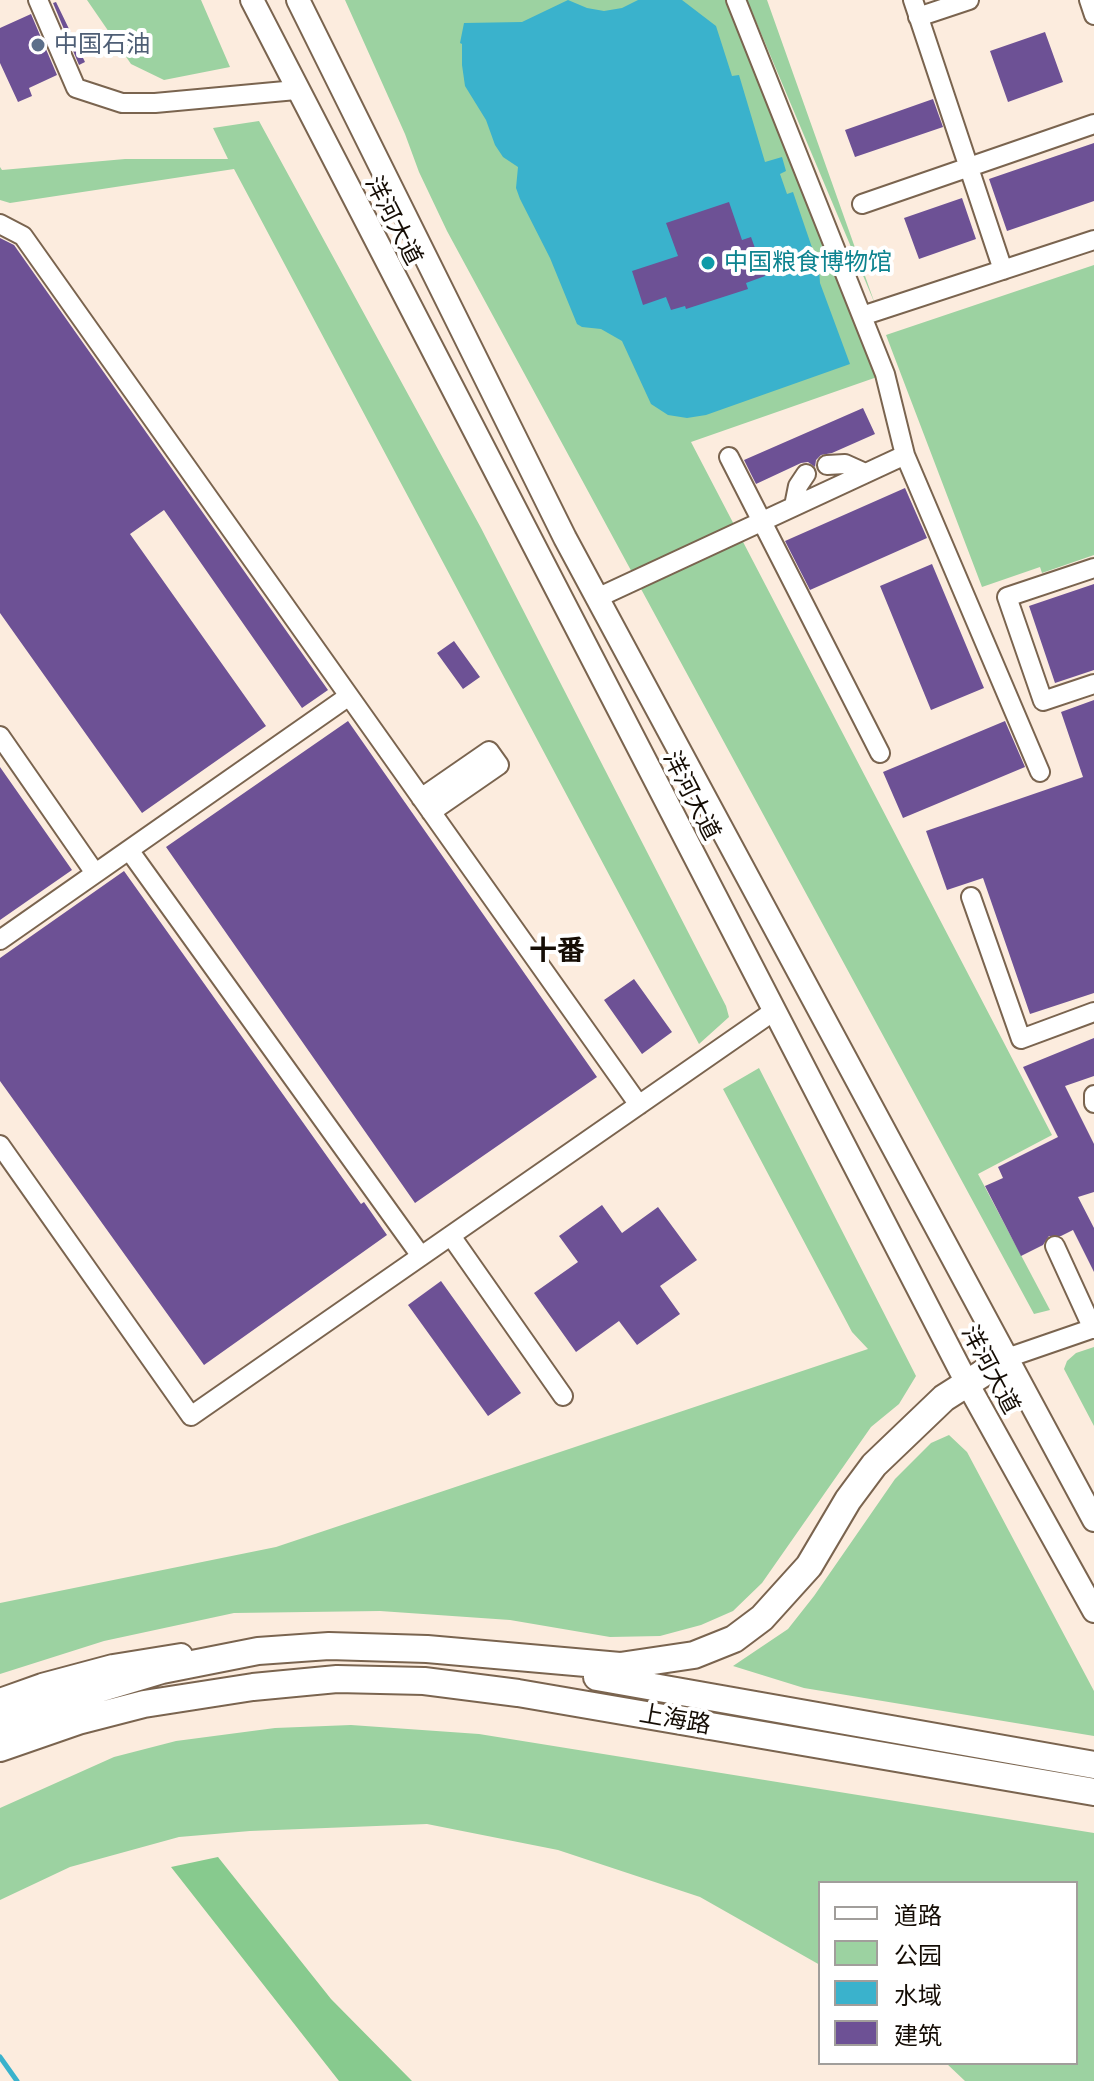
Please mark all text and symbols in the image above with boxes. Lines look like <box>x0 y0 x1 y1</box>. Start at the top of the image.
place label: 中国石油 <box>54 31 150 59</box>
marker: 中国石油 <box>29 36 47 54</box>
street label: 洋河大道 <box>358 172 428 270</box>
place label: 中国粮食博物馆 <box>724 249 892 277</box>
marker: 中国粮食博物馆 <box>699 254 717 272</box>
street label: 洋河大道 <box>656 747 726 845</box>
district label: 十番 <box>529 935 585 969</box>
street label: 洋河大道 <box>955 1321 1025 1419</box>
street label: 上海路 <box>637 1700 713 1740</box>
legend <box>818 1881 1078 2065</box>
text: 道路 <box>894 1902 942 1930</box>
text: 公园 <box>894 1942 942 1970</box>
text: 水域 <box>894 1982 942 2010</box>
text: 建筑 <box>894 2022 942 2050</box>

